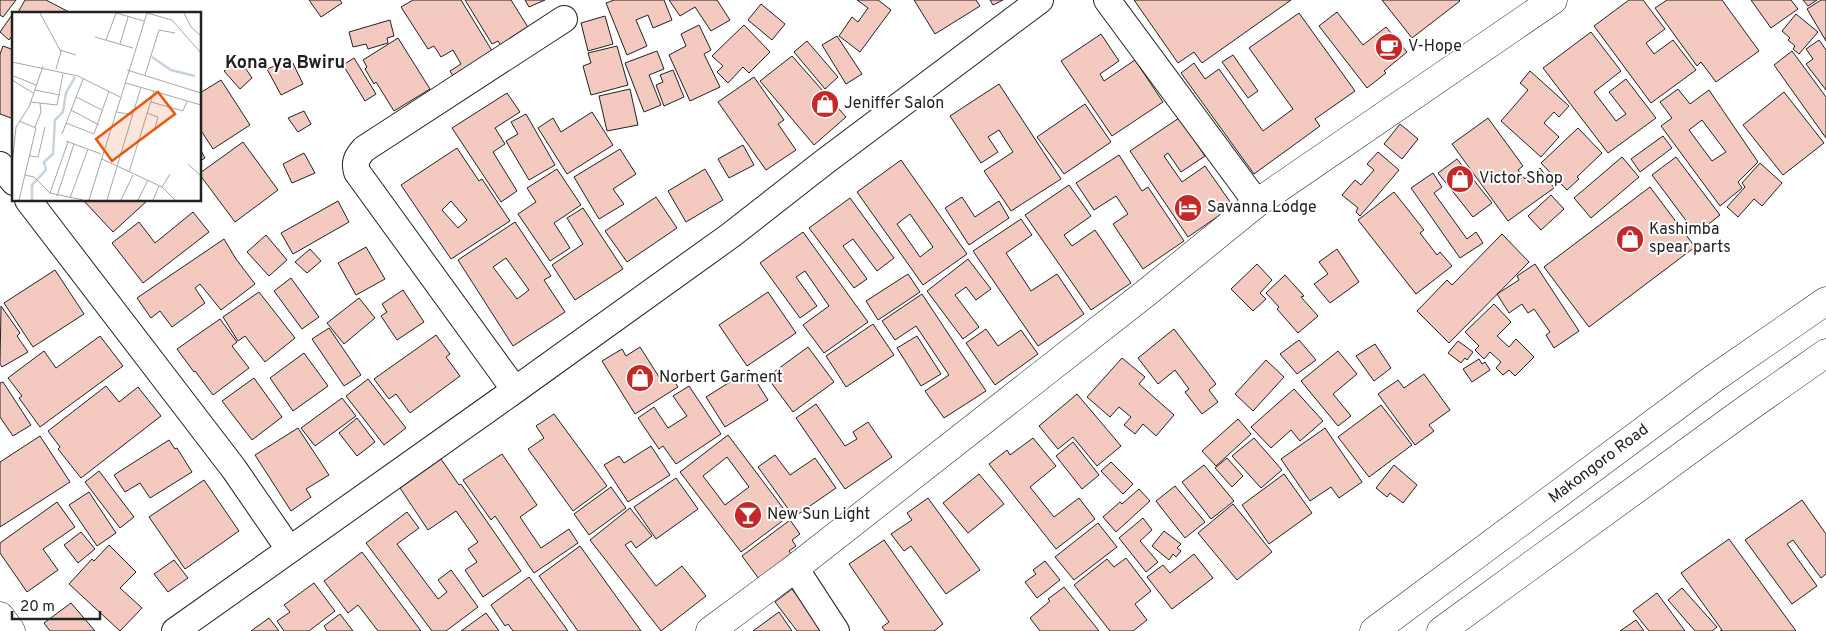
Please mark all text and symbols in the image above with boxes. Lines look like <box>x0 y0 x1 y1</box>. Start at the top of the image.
inset map <box>12 12 201 201</box>
cafe icon: V-Hope <box>1374 32 1404 62</box>
place label: V-Hope <box>1408 37 1462 57</box>
district label: Kona ya Bwiru <box>225 52 345 75</box>
shop icon: Jeniffer Salon <box>810 89 840 119</box>
place label: Jeniffer Salon <box>844 94 944 114</box>
shop icon: Victor Shop <box>1445 164 1475 194</box>
place label: Victor Shop <box>1479 169 1563 189</box>
hotel icon: Savanna Lodge <box>1173 193 1203 223</box>
place label: Savanna Lodge <box>1207 198 1317 218</box>
place label: Kashimba spear parts <box>1649 220 1731 258</box>
shop icon: Kashimba spear parts <box>1615 224 1645 254</box>
shop icon: Norbert Garment <box>625 363 655 393</box>
place label: Norbert Garment <box>659 368 783 388</box>
street label: Makongoro Road <box>1545 420 1653 508</box>
bar icon: New Sun Light <box>733 500 763 530</box>
place label: New Sun Light <box>767 505 870 525</box>
scale bar <box>12 588 100 620</box>
text: 20 m <box>20 598 55 617</box>

